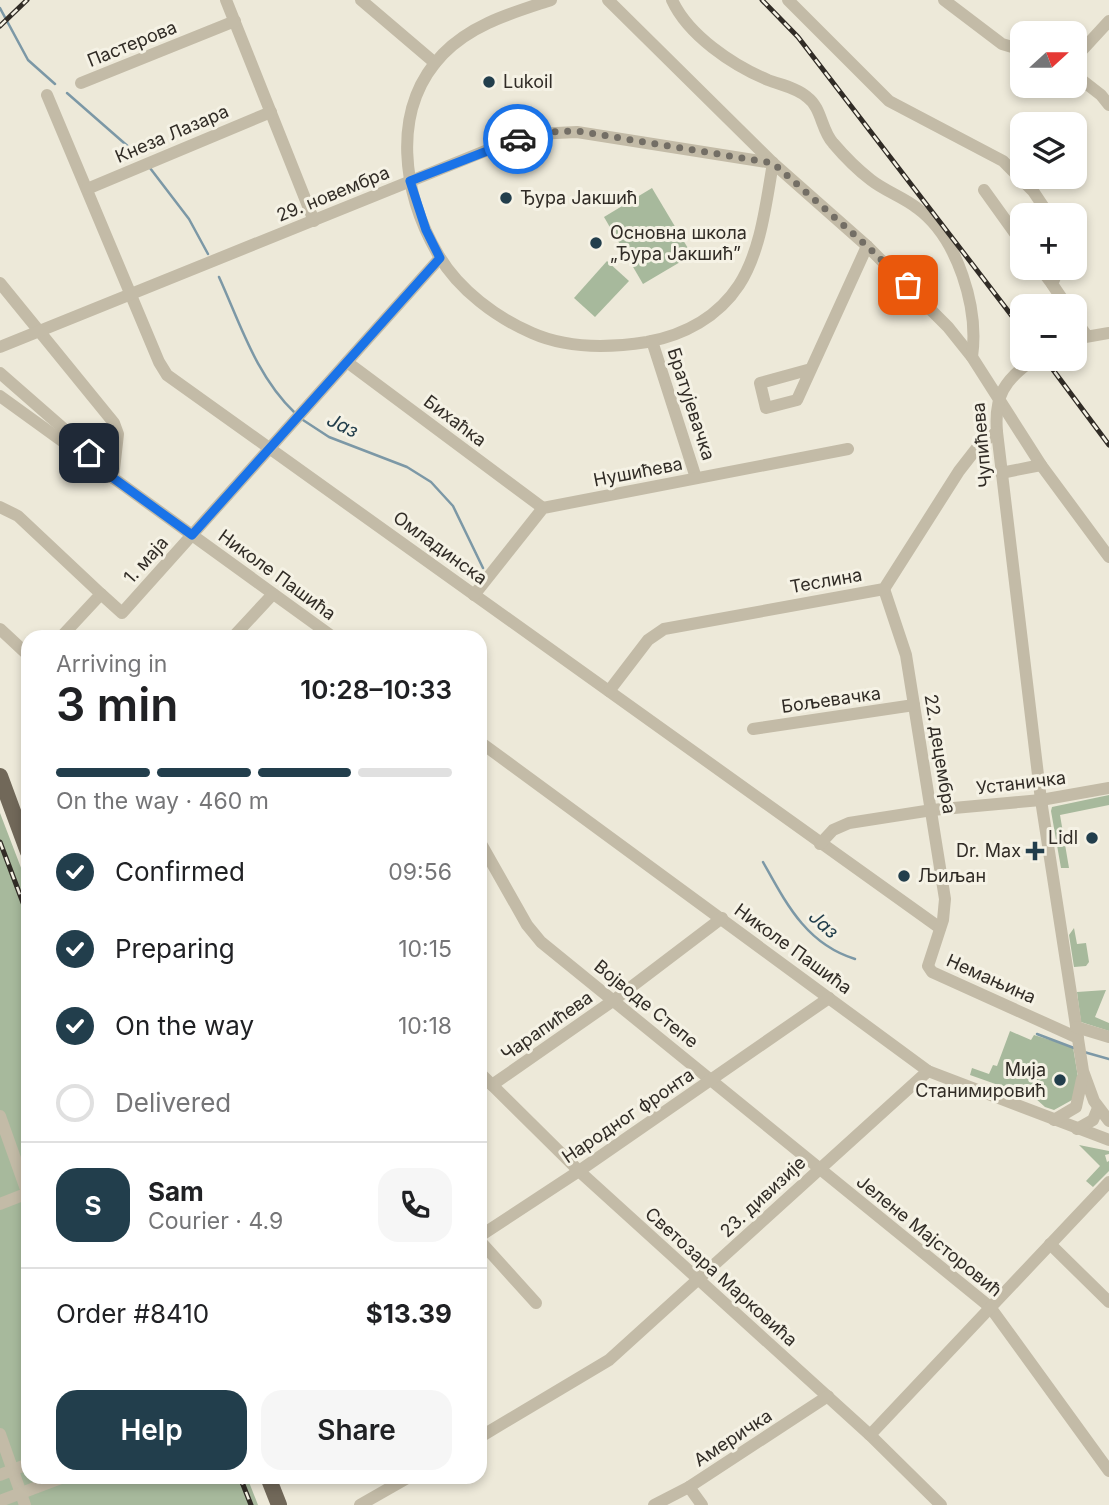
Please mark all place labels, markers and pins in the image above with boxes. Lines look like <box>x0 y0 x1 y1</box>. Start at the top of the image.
place label: Lukoil <box>503 71 553 92</box>
marker: Lukoil <box>481 74 497 90</box>
place label: Ђура Јакшић <box>520 187 638 208</box>
marker: Ђура Јакшић <box>498 190 514 206</box>
place label: Основна школа „Ђура Јакшић” <box>610 222 747 264</box>
marker: Основна школа „Ђура Јакшић” <box>588 235 604 251</box>
pin <box>878 255 938 315</box>
pin <box>59 423 119 483</box>
place label: Lidl <box>1048 827 1078 848</box>
marker: Lidl <box>1084 830 1100 846</box>
place label: Dr. Max <box>956 840 1021 861</box>
marker: Dr. Max <box>1027 843 1043 859</box>
place label: Љиљан <box>918 865 986 886</box>
marker: Љиљан <box>896 868 912 884</box>
place label: Мија Станимировић <box>915 1059 1046 1101</box>
marker: Мија Станимировић <box>1052 1072 1068 1088</box>

